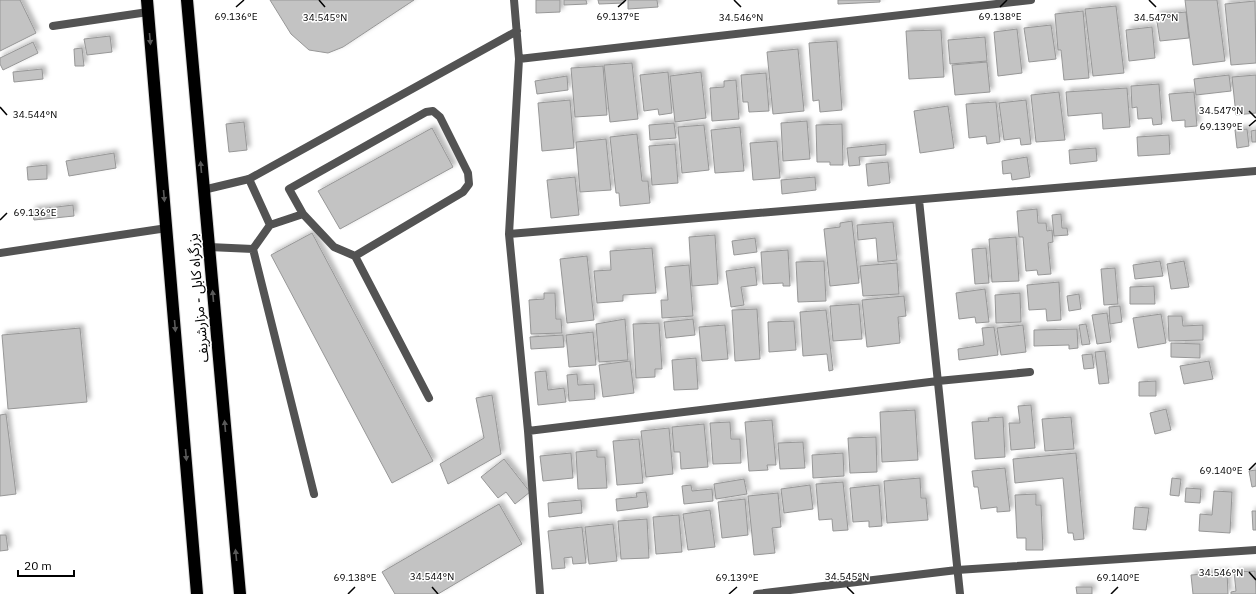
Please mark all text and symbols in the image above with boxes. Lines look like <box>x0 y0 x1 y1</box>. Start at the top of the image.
text: 69.136°E <box>214 10 258 23</box>
text: 69.137°E <box>596 10 640 23</box>
text: 69.138°E <box>978 10 1022 23</box>
text: 34.545°N <box>303 11 347 24</box>
text: 34.546°N <box>719 11 763 24</box>
text: 34.547°N <box>1134 11 1178 24</box>
one-way arrow <box>147 33 154 45</box>
text: 34.547°N <box>1199 104 1243 117</box>
text: 34.544°N <box>13 108 57 121</box>
text: 69.139°E <box>1199 120 1243 133</box>
one-way arrow <box>198 161 205 173</box>
one-way arrow <box>161 190 168 202</box>
text: 69.136°E <box>13 206 57 219</box>
street label: بزرگراه کابل - مزارشریف <box>183 233 213 363</box>
one-way arrow <box>210 290 216 302</box>
one-way arrow <box>172 320 179 332</box>
one-way arrow <box>221 420 228 432</box>
one-way arrow <box>182 449 189 461</box>
text: 69.140°E <box>1199 464 1243 477</box>
one-way arrow <box>233 549 239 561</box>
scale bar <box>18 552 74 578</box>
text: 20 m <box>24 558 52 573</box>
text: 34.546°N <box>1199 566 1243 579</box>
text: 34.544°N <box>410 570 454 583</box>
text: 34.545°N <box>825 570 869 583</box>
text: 69.138°E <box>333 571 377 584</box>
text: 69.139°E <box>715 571 759 584</box>
text: 69.140°E <box>1096 571 1140 584</box>

